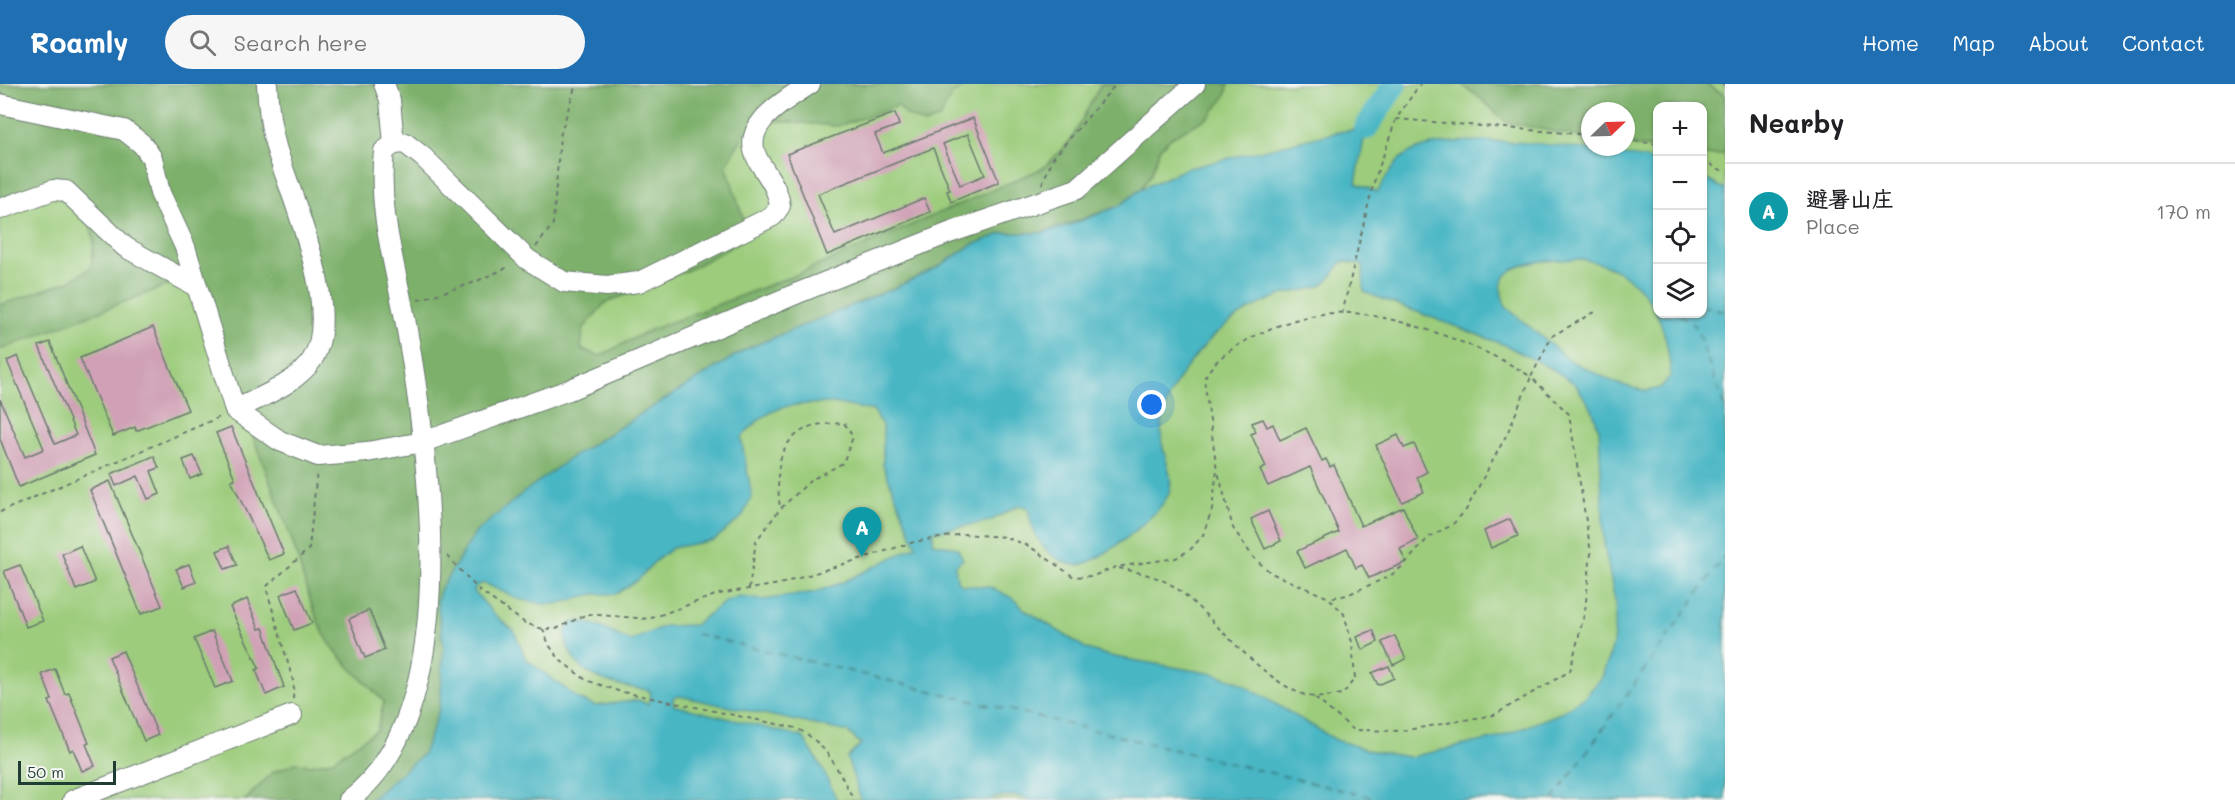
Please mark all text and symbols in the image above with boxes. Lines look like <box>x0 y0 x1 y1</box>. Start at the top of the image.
search box <box>165 15 585 69</box>
text: Roamly <box>30 24 129 60</box>
icon: search <box>186 26 219 59</box>
text: Search here <box>234 28 367 57</box>
text: Home <box>1862 29 1919 56</box>
text: Map <box>1952 29 1995 56</box>
text: About <box>2028 29 2089 56</box>
text: Contact <box>2122 29 2205 56</box>
north arrow <box>1581 102 1635 156</box>
map controls <box>1653 102 1707 318</box>
button: + <box>1653 102 1707 156</box>
text: Nearby <box>1749 106 1844 140</box>
button: − <box>1653 156 1707 210</box>
text: 避暑山庄 <box>1806 184 1894 213</box>
text: A <box>1762 198 1775 224</box>
text: 170 m <box>2156 198 2211 224</box>
button: locate <box>1653 210 1707 264</box>
text: Place <box>1806 213 1860 239</box>
button: layers <box>1653 264 1707 318</box>
your location <box>1137 390 1166 419</box>
pin: A <box>842 508 882 557</box>
scale bar <box>18 758 116 786</box>
text: 50 m <box>27 761 64 782</box>

